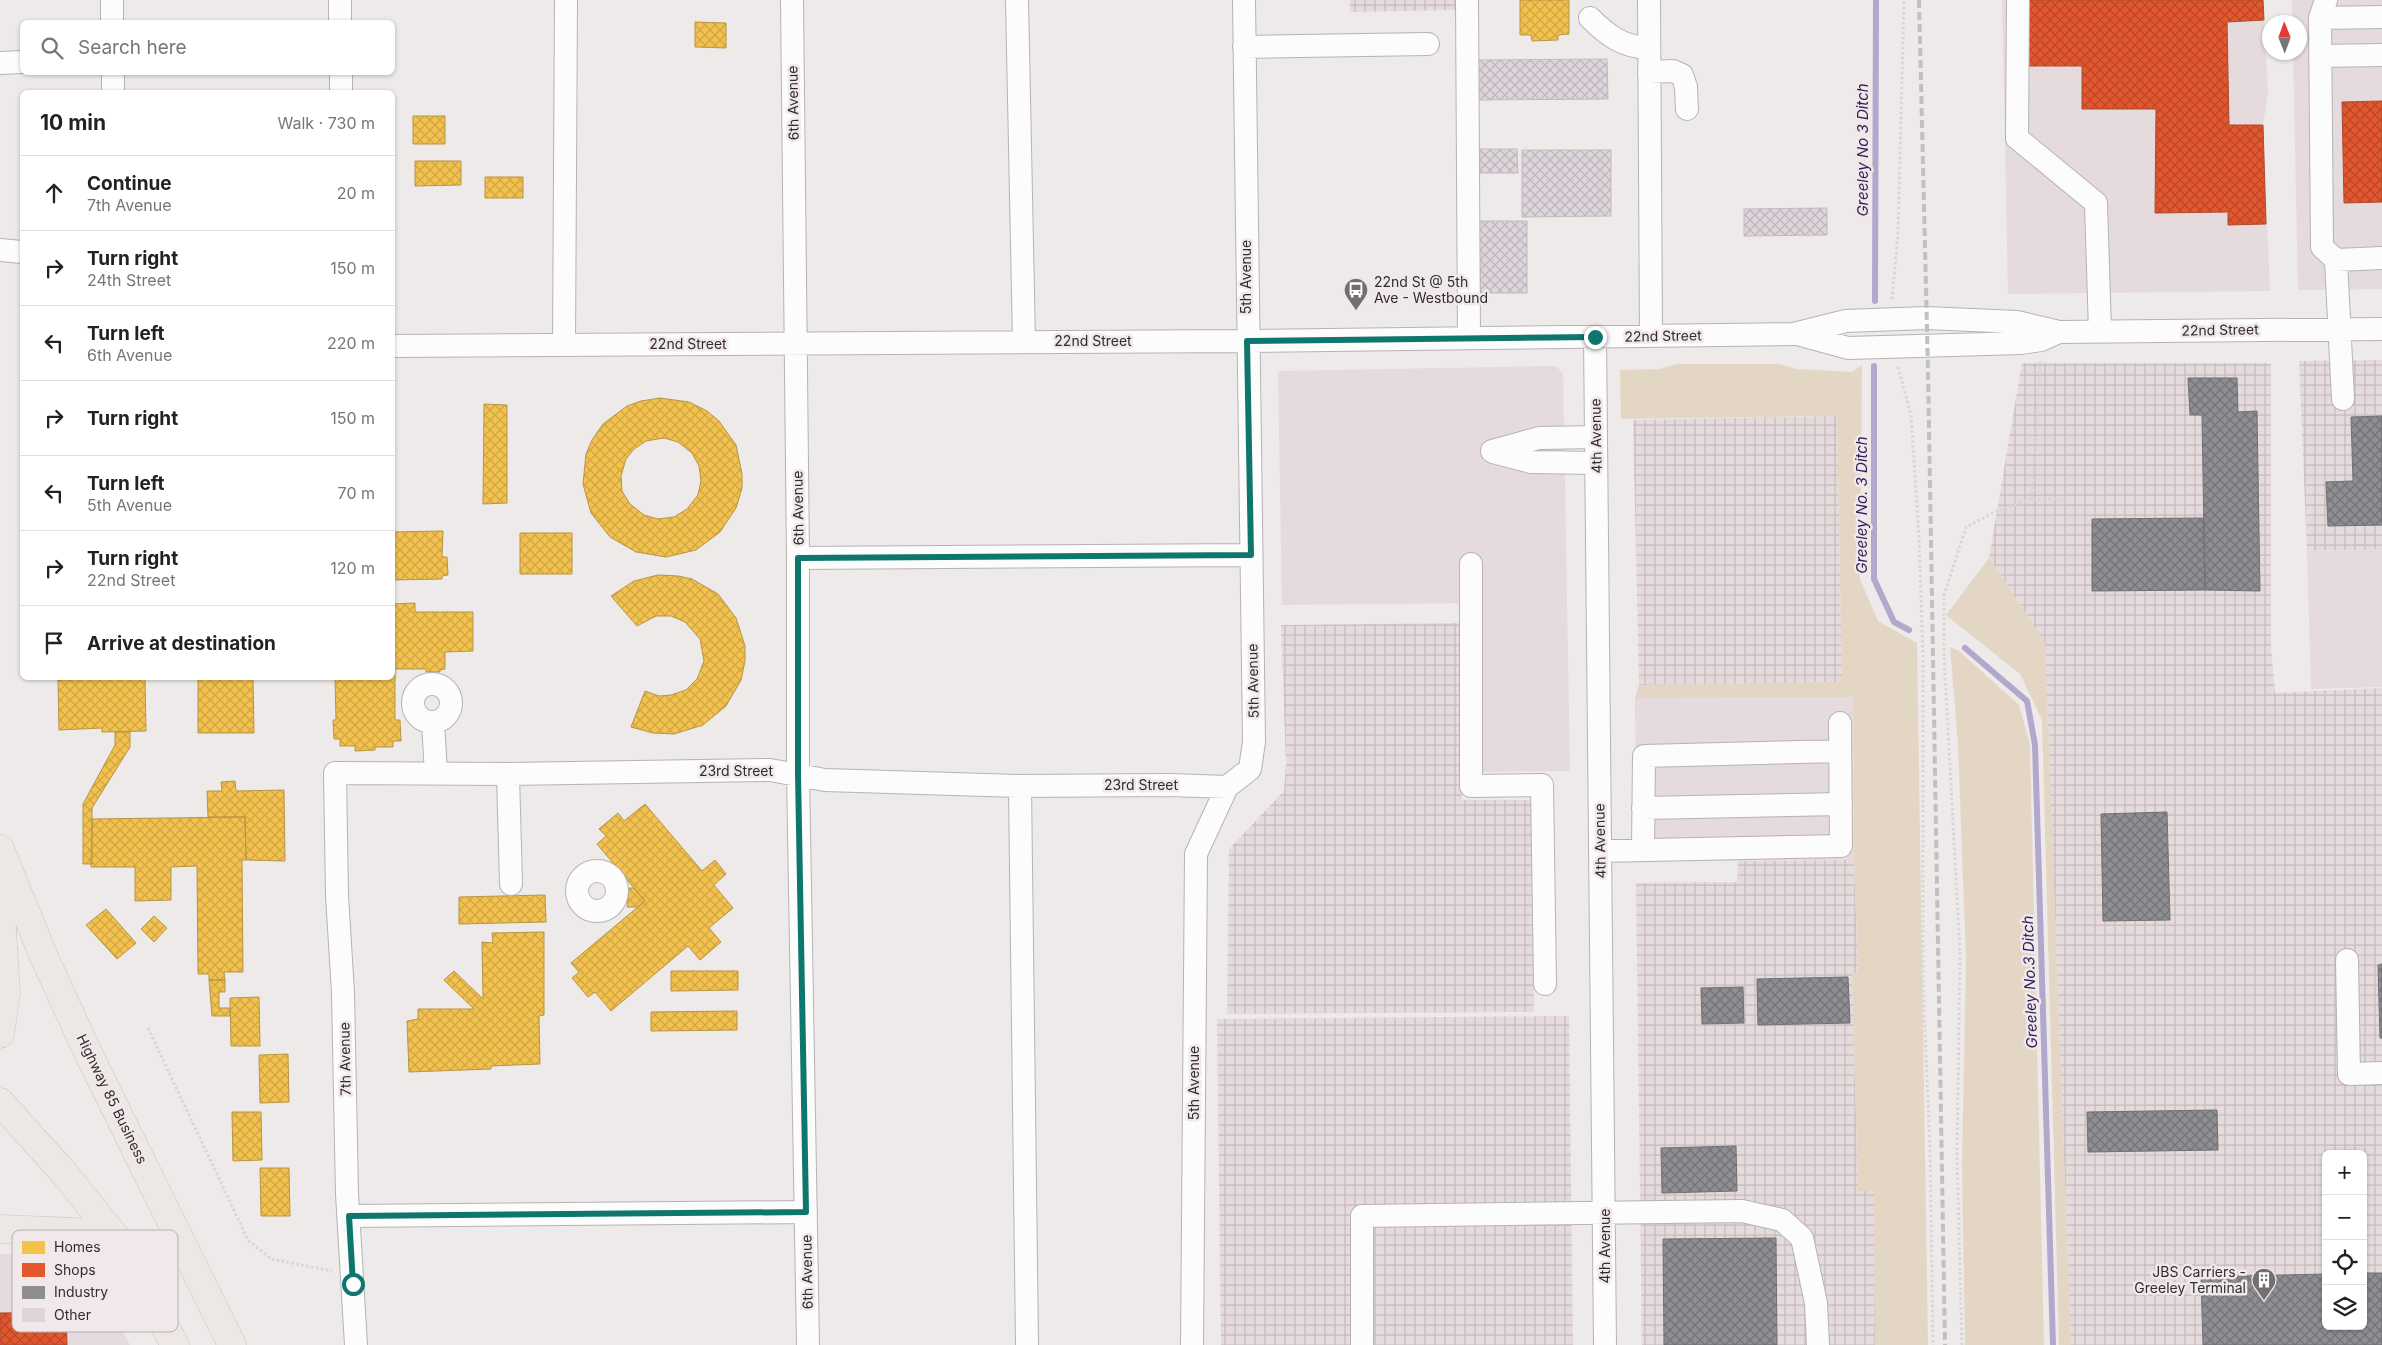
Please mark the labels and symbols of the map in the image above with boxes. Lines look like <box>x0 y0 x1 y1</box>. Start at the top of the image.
north arrow <box>2262 15 2307 60</box>
street label: 6th Avenue <box>783 66 802 140</box>
water label: Greeley No 3 Ditch <box>1853 83 1872 217</box>
street label: 5th Avenue <box>1237 240 1254 314</box>
place label: 22nd St @ 5th Ave - Westbound <box>1374 273 1488 306</box>
bus stop icon: 22nd St @ 5th Ave - Westbound <box>1343 277 1369 311</box>
street label: 22nd Street <box>2181 320 2259 339</box>
route end <box>1584 326 1607 349</box>
street label: 22nd Street <box>1624 326 1702 345</box>
street label: 22nd Street <box>1054 332 1132 349</box>
street label: 22nd Street <box>649 335 727 352</box>
street label: 4th Avenue <box>1586 398 1605 474</box>
water label: Greeley No. 3 Ditch <box>1852 436 1871 574</box>
street label: 6th Avenue <box>788 471 807 545</box>
street label: 5th Avenue <box>1243 644 1262 718</box>
street label: 23rd Street <box>699 762 774 779</box>
street label: 23rd Street <box>1104 776 1179 793</box>
street label: 4th Avenue <box>1590 803 1609 879</box>
water label: Greeley No.3 Ditch <box>2018 915 2041 1049</box>
street label: 7th Avenue <box>335 1022 354 1096</box>
street label: Highway 85 Business <box>74 1031 151 1166</box>
street label: 5th Avenue <box>1185 1046 1202 1120</box>
street label: 4th Avenue <box>1596 1208 1613 1284</box>
legend <box>12 1230 178 1332</box>
street label: 6th Avenue <box>797 1235 816 1309</box>
text: Homes <box>54 1238 101 1255</box>
text: Shops <box>54 1261 96 1278</box>
place label: JBS Carriers - Greeley Terminal <box>2134 1263 2246 1296</box>
building icon: JBS Carriers - Greeley Terminal <box>2251 1267 2277 1301</box>
route start <box>342 1273 365 1296</box>
text: Industry <box>54 1283 108 1300</box>
text: Other <box>54 1306 91 1323</box>

